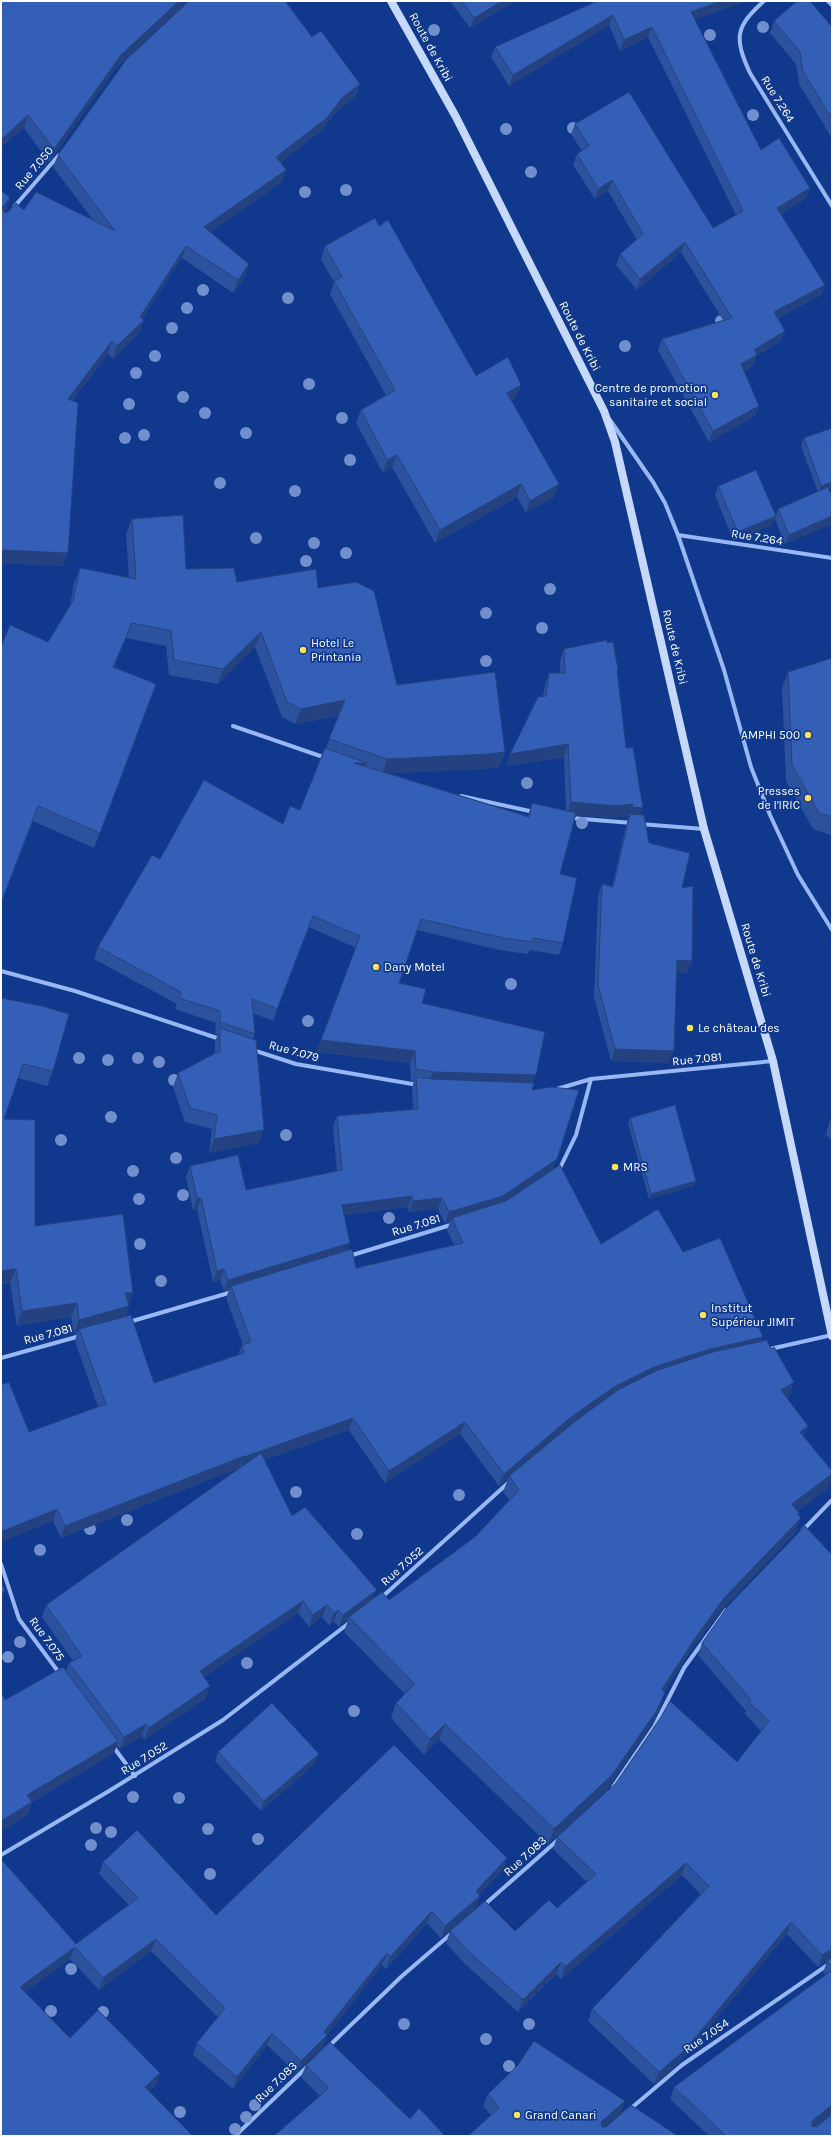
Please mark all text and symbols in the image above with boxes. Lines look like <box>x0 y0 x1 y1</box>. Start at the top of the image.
street label: Route de Kribi <box>406 10 456 84</box>
street label: Rue 7.264 <box>758 73 798 125</box>
street label: Rue 7.050 <box>12 143 56 193</box>
street label: Route de Kribi <box>556 299 604 373</box>
place label: Centre de promotion sanitaire et social <box>595 381 707 409</box>
marker: Centre de promotion sanitaire et social <box>710 390 720 400</box>
street label: Rue 7.264 <box>730 526 784 548</box>
street label: Route de Kribi <box>660 608 690 686</box>
place label: Hotel Le Printania <box>311 636 361 664</box>
marker: Hotel Le Printania <box>298 645 308 655</box>
place label: AMPHI 500 <box>741 728 800 742</box>
marker: AMPHI 500 <box>803 730 813 740</box>
place label: Presses de l'IRIC <box>757 784 800 812</box>
marker: Presses de l'IRIC <box>803 793 813 803</box>
street label: Route de Kribi <box>738 921 774 999</box>
place label: Dany Motel <box>384 960 445 974</box>
marker: Dany Motel <box>371 962 381 972</box>
place label: Le château des <box>698 1021 780 1035</box>
marker: Le château des <box>685 1023 695 1033</box>
street label: Rue 7.079 <box>267 1038 321 1064</box>
street label: Rue 7.081 <box>671 1049 723 1069</box>
place label: MRS <box>623 1160 648 1174</box>
marker: MRS <box>610 1162 620 1172</box>
street label: Rue 7.081 <box>390 1211 442 1239</box>
place label: Institut Supérieur JIMIT <box>711 1301 795 1329</box>
marker: Institut Supérieur JIMIT <box>698 1310 708 1320</box>
street label: Rue 7.081 <box>22 1321 74 1347</box>
street label: Rue 7.052 <box>378 1543 426 1589</box>
street label: Rue 7.075 <box>26 1614 68 1664</box>
street label: Rue 7.052 <box>118 1738 170 1778</box>
street label: Rue 7.083 <box>501 1833 549 1879</box>
street label: Rue 7.054 <box>681 2015 732 2056</box>
street label: Rue 7.083 <box>252 2059 300 2105</box>
place label: Grand Canari <box>525 2108 597 2122</box>
marker: Grand Canari <box>512 2110 522 2120</box>

